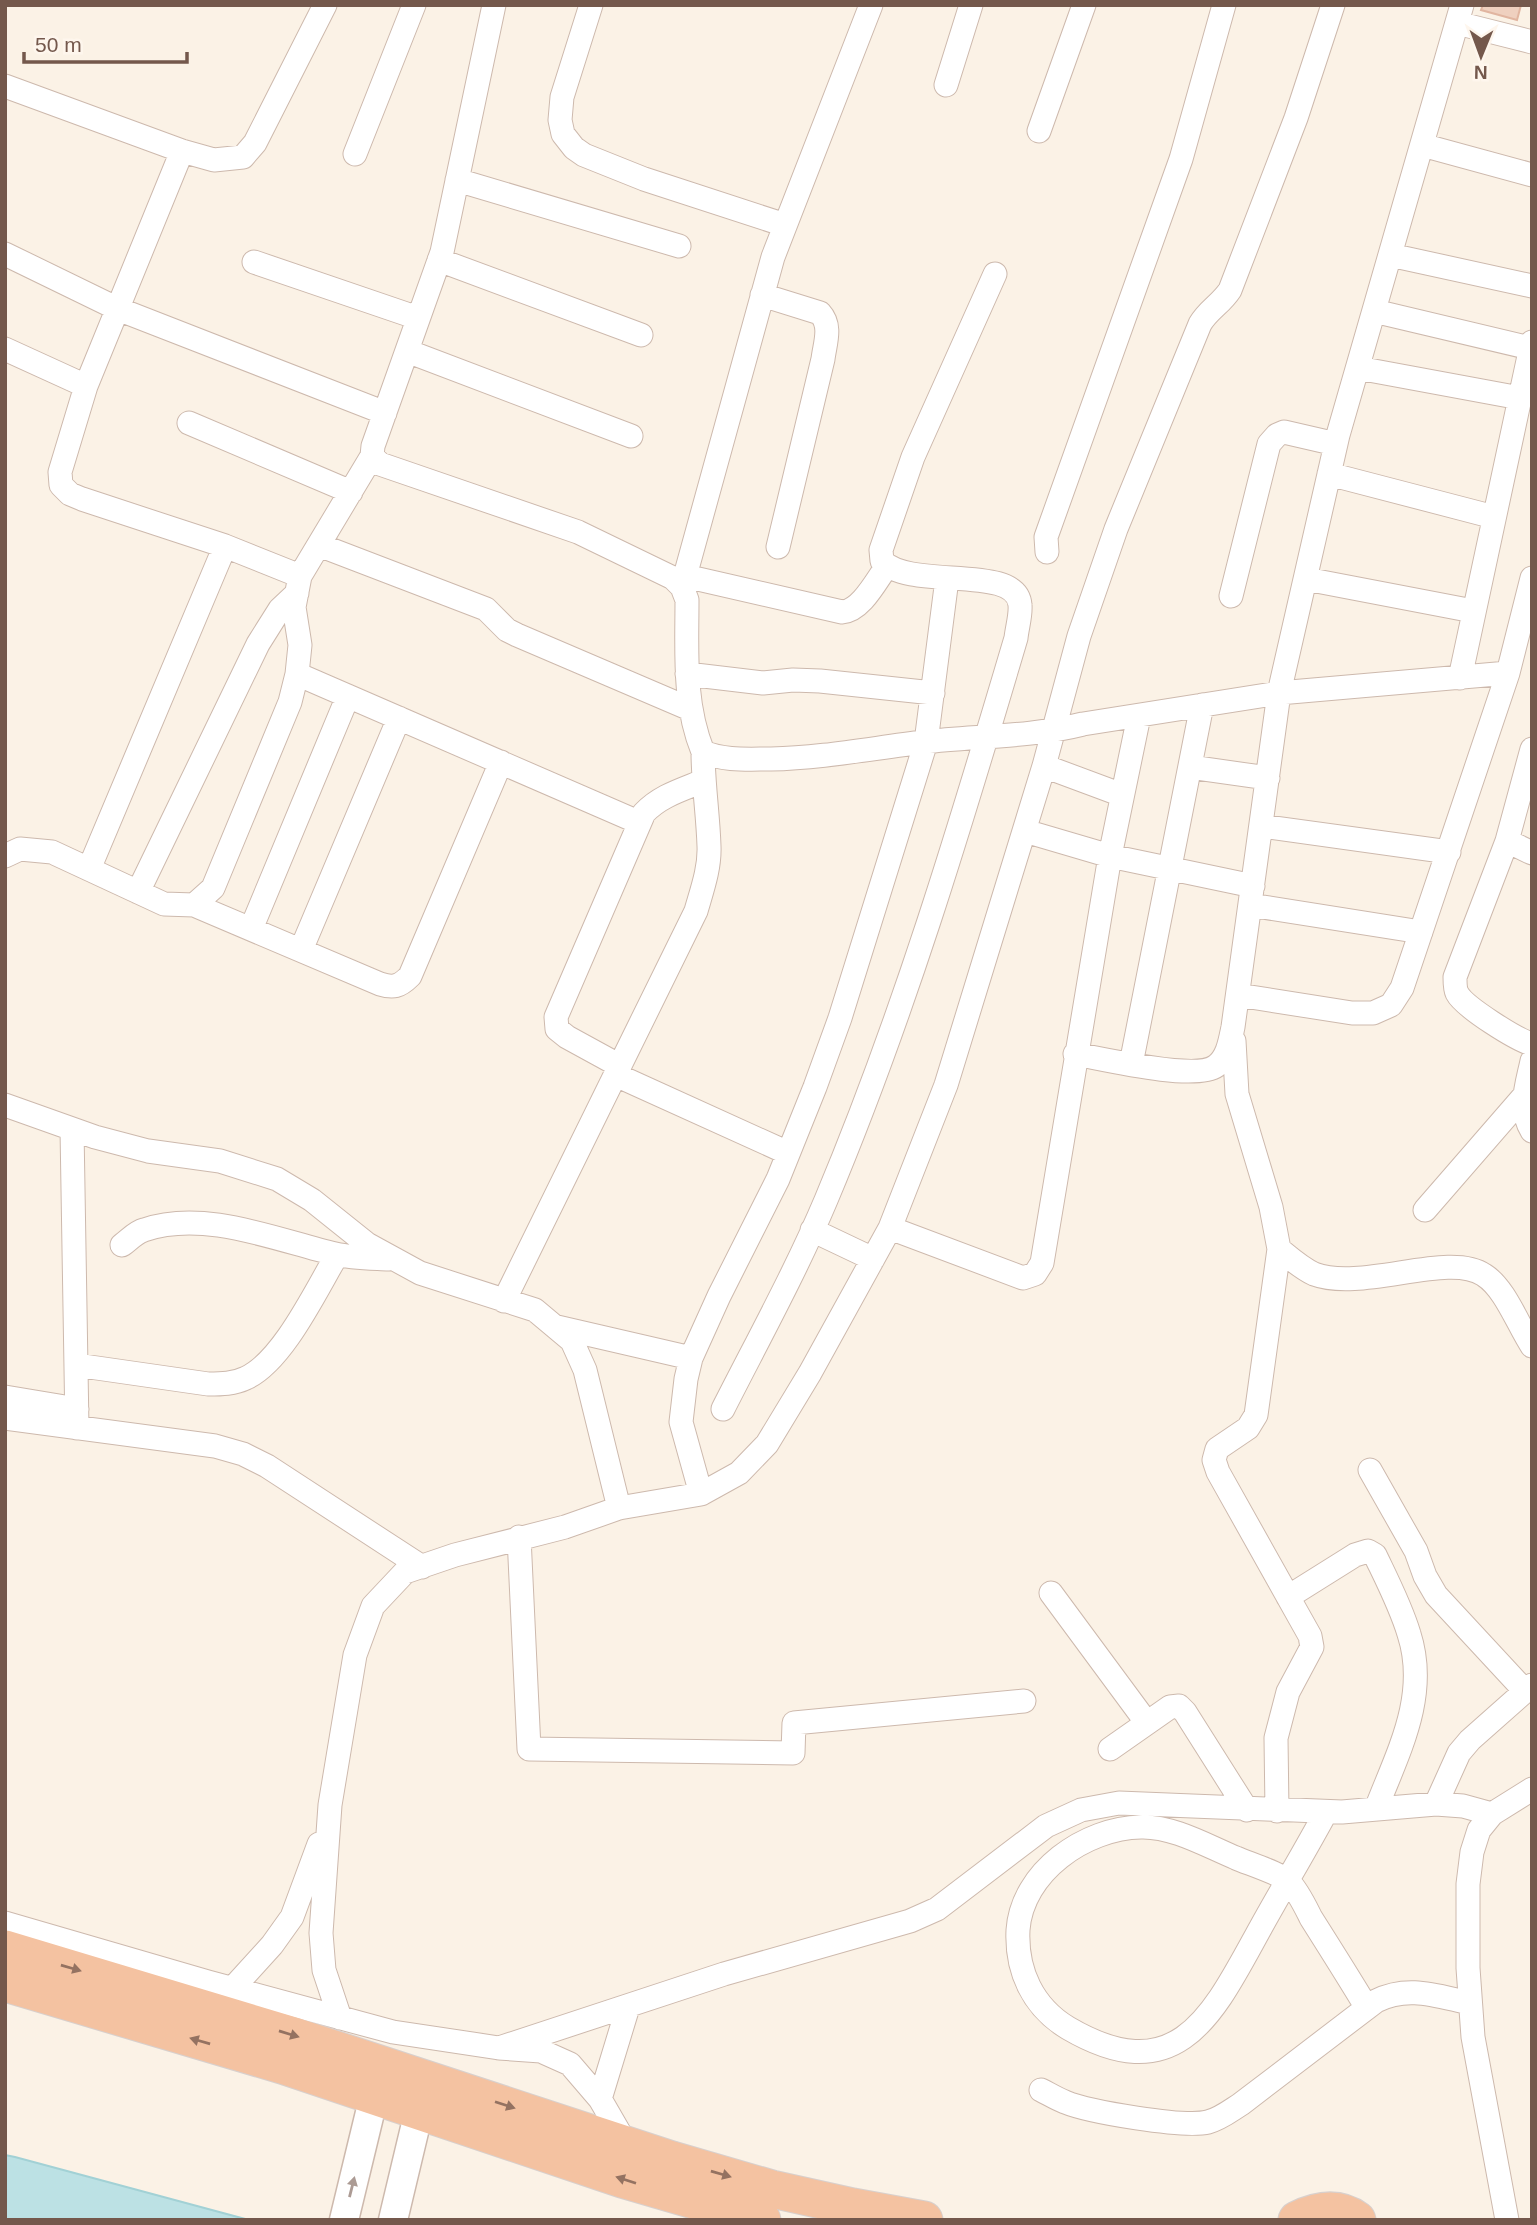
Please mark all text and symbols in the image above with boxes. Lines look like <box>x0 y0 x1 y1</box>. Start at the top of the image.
scale bar <box>24 21 187 65</box>
north arrow <box>1446 21 1516 91</box>
text: 50 m <box>35 33 82 56</box>
text: N <box>1474 62 1488 83</box>
one-way arrow <box>60 1964 81 1974</box>
one-way arrow <box>278 2029 299 2040</box>
one-way arrow <box>189 2035 210 2045</box>
one-way arrow <box>494 2100 515 2110</box>
one-way arrow <box>711 2170 732 2180</box>
one-way arrow <box>615 2175 636 2185</box>
one-way arrow <box>347 2176 358 2198</box>

